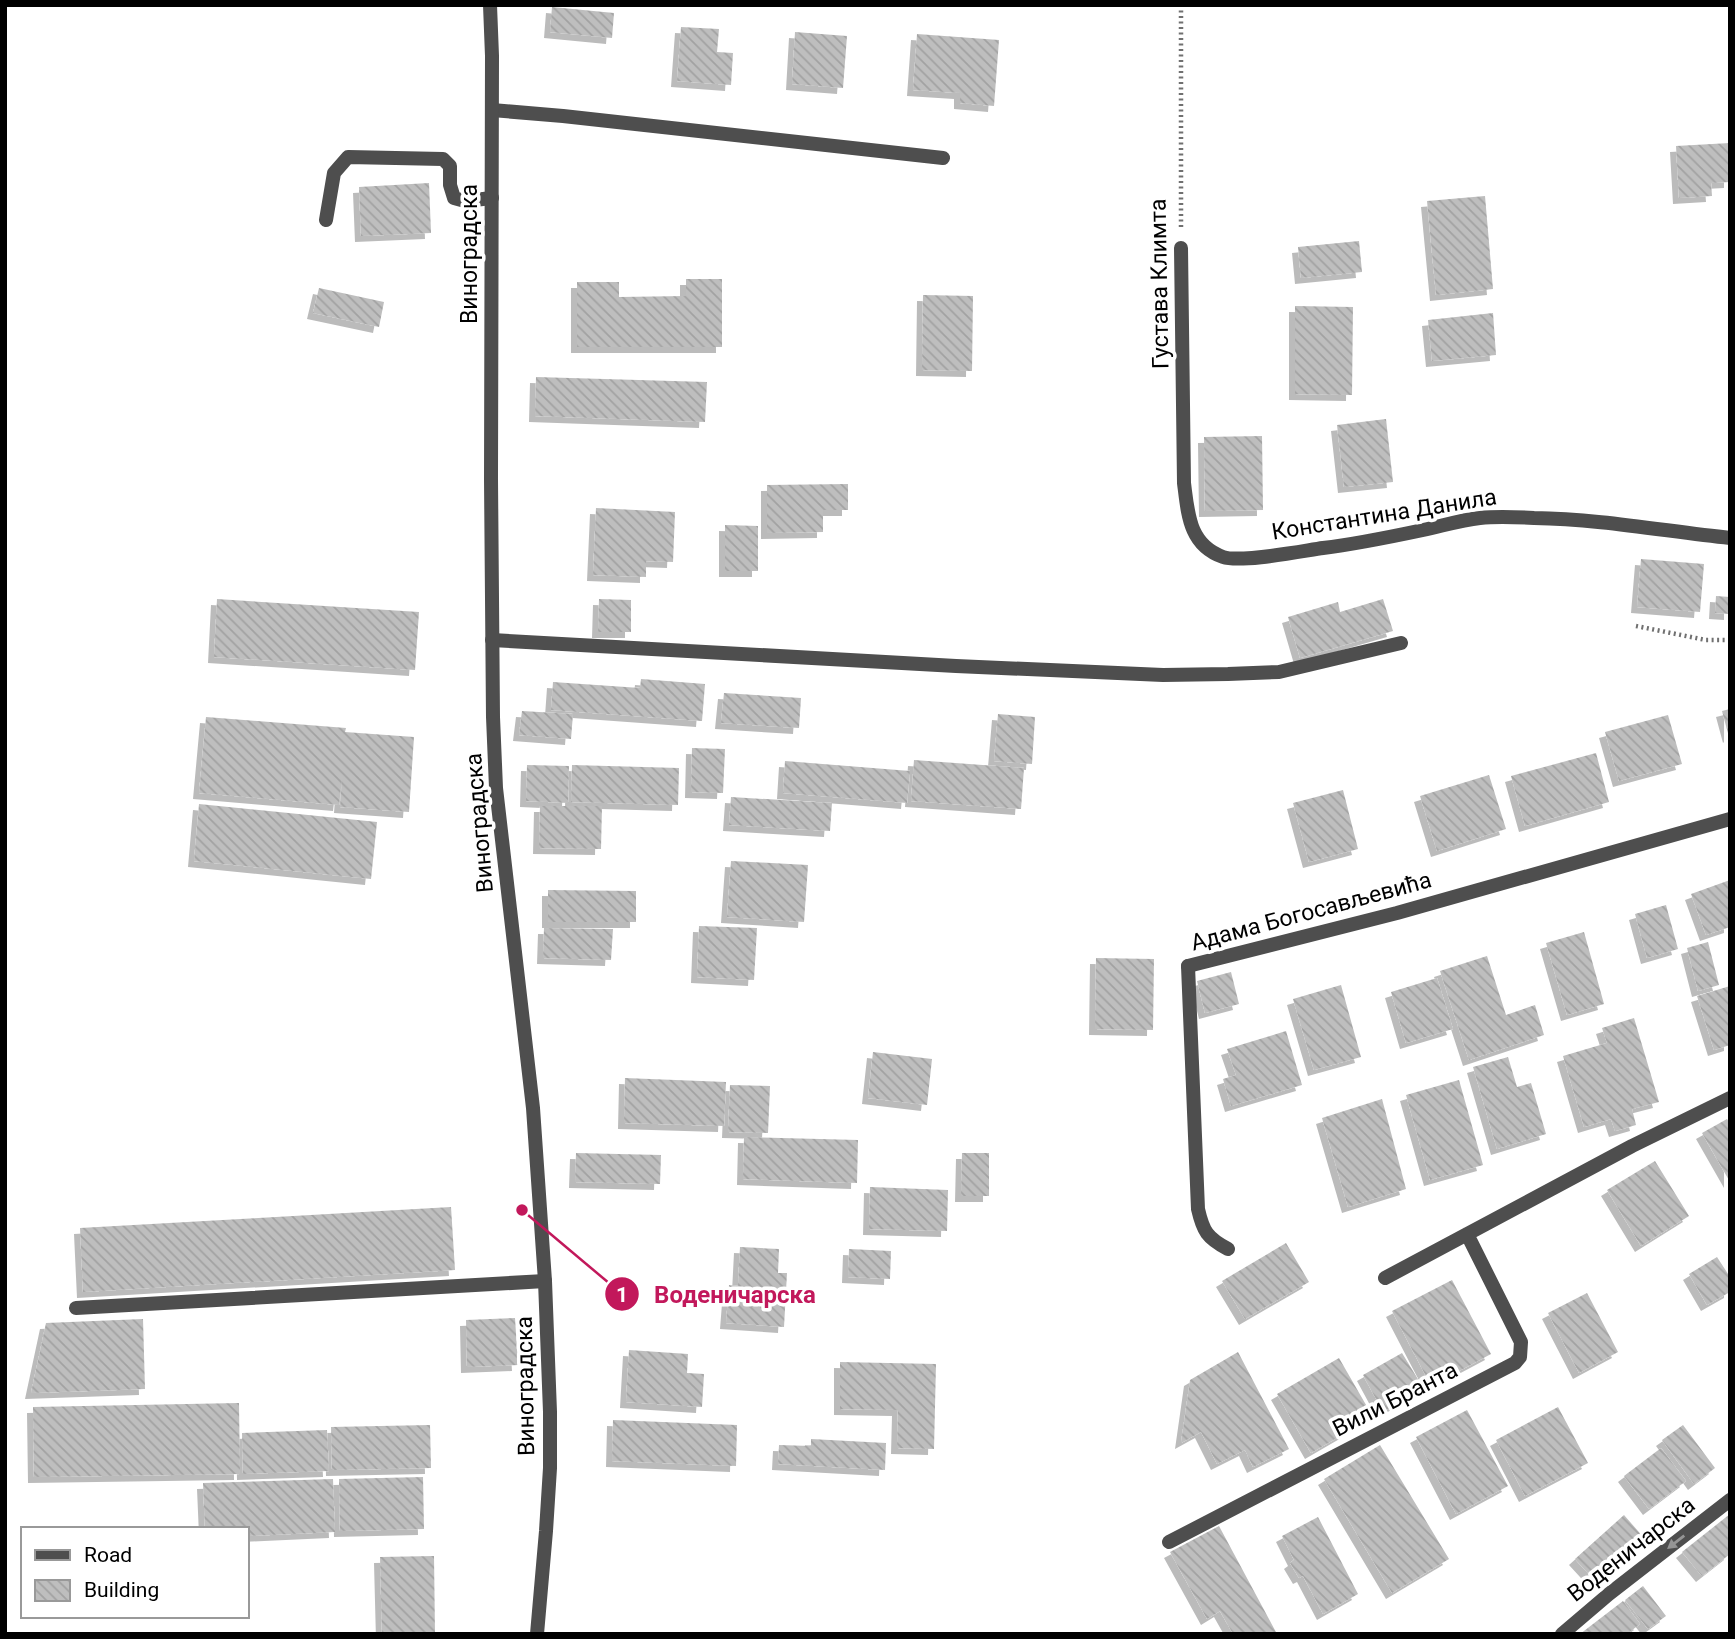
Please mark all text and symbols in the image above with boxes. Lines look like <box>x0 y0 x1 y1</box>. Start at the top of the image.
street label: Виноградска <box>456 184 483 324</box>
street label: Густава Климта <box>1145 198 1174 369</box>
street label: Константина Данила <box>1270 483 1499 546</box>
street label: Виноградска <box>460 752 499 894</box>
street label: Адама Богосављевића <box>1188 866 1435 957</box>
callout: Воденичарска <box>605 1272 830 1317</box>
text: Воденичарска <box>654 1281 816 1309</box>
text: 1 <box>616 1283 628 1307</box>
street label: Виноградска <box>511 1316 540 1456</box>
street label: Вили Бранта <box>1328 1356 1462 1442</box>
street label: Воденичарска <box>1562 1491 1700 1607</box>
legend <box>21 1527 248 1618</box>
one-way arrow <box>1667 1535 1685 1549</box>
text: Road <box>84 1543 132 1567</box>
text: Building <box>84 1578 159 1602</box>

